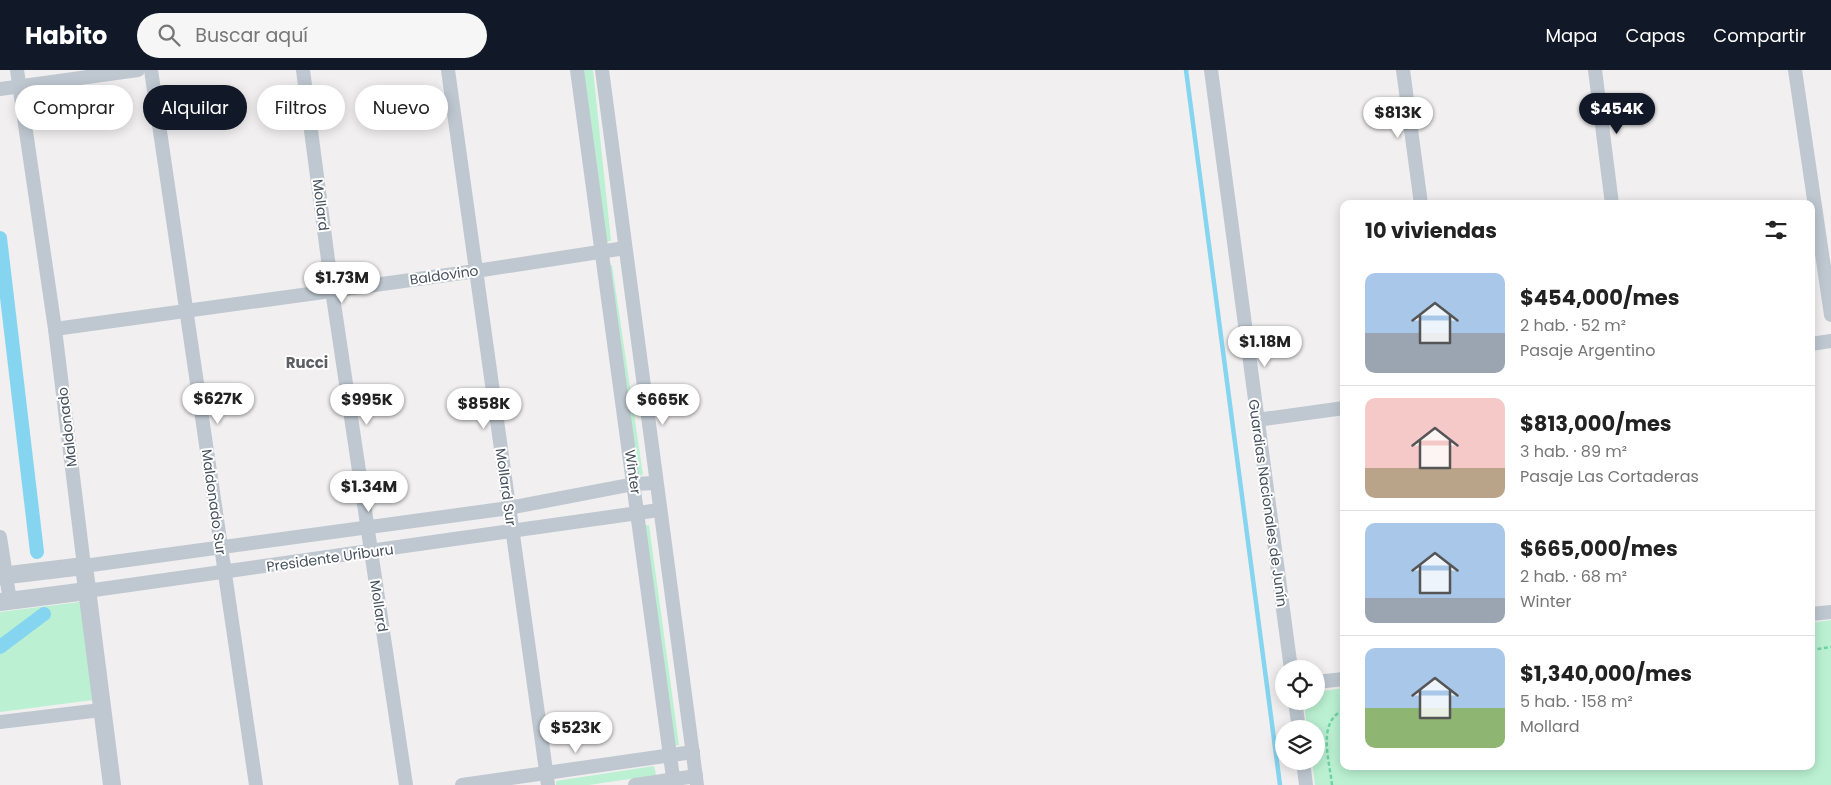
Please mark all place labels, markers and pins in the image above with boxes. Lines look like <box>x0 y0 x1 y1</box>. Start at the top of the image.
pin: $454K <box>1582 92 1652 135</box>
pin: $813K <box>1363 97 1433 139</box>
pin: $1.73M <box>301 262 383 304</box>
pin: $1.18M <box>1224 326 1306 368</box>
pin: $627K <box>183 382 253 425</box>
pin: $995K <box>332 384 402 426</box>
pin: $665K <box>628 384 698 426</box>
pin: $858K <box>449 388 519 430</box>
pin: $1.34M <box>328 470 410 513</box>
pin: $523K <box>541 712 611 754</box>

